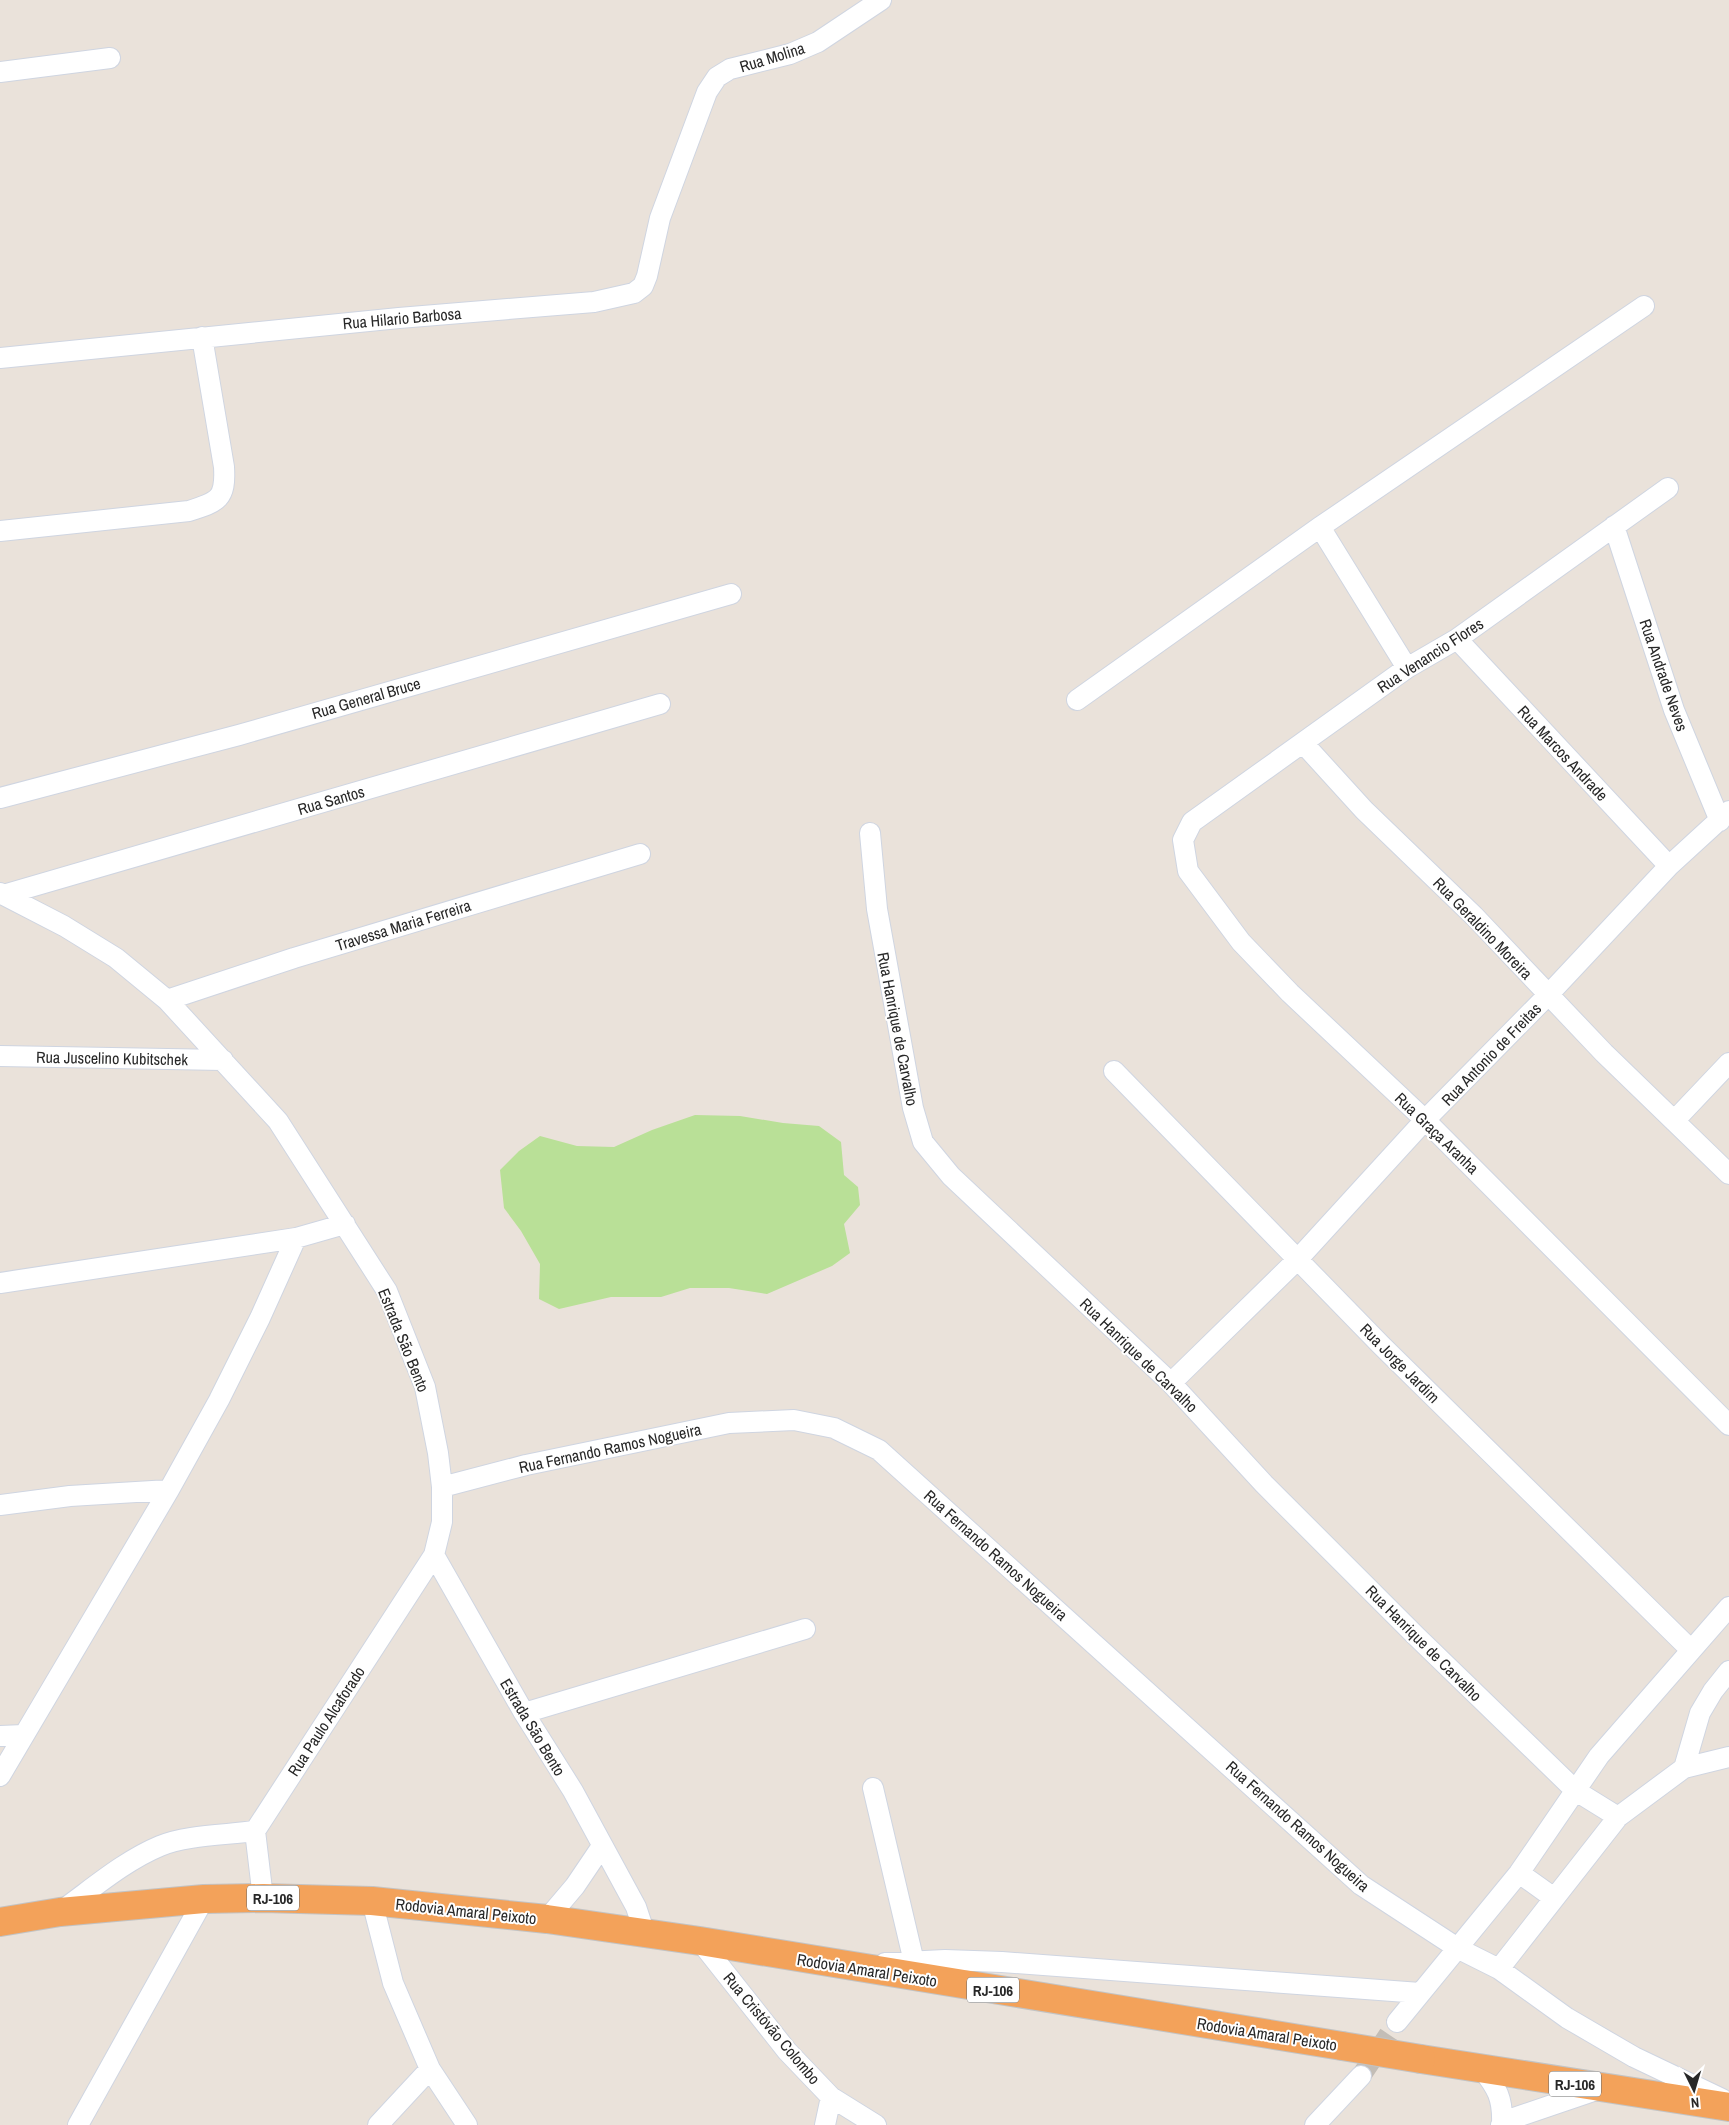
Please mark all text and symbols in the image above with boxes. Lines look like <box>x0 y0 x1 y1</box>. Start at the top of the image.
street label: Rua Molina <box>737 36 808 77</box>
street label: Rua Hilario Barbosa <box>342 302 463 334</box>
street label: Rua Venancio Flores <box>1373 612 1487 698</box>
street label: Rua Andrade Neves <box>1634 616 1694 734</box>
street label: Rua General Bruce <box>309 672 423 724</box>
street label: Rua Marcos Andrade <box>1513 700 1613 806</box>
street label: Rua Santos <box>295 780 367 820</box>
street label: Rua Geraldino Moreira <box>1428 872 1538 984</box>
street label: Travessa Maria Ferreira <box>333 894 474 956</box>
street label: Rua Hanrique de Carvalho <box>872 950 924 1108</box>
street label: Rua Antonio de Freitas <box>1436 998 1546 1110</box>
street label: Rua Juscelino Kubitschek <box>36 1046 188 1070</box>
street label: Rua Graça Aranha <box>1390 1087 1484 1179</box>
street label: Estrada São Bento <box>373 1285 435 1395</box>
street label: Rua Hanrique de Carvalho <box>1075 1293 1203 1417</box>
street label: Rua Jorge Jardim <box>1355 1318 1445 1408</box>
street label: Rua Fernando Ramos Nogueira <box>517 1418 704 1478</box>
street label: Rua Fernando Ramos Nogueira <box>920 1485 1073 1626</box>
street label: Rua Hanrique de Carvalho <box>1361 1580 1487 1706</box>
street label: Rua Paulo Alcaforado <box>282 1662 370 1780</box>
street label: Estrada São Bento <box>495 1674 571 1780</box>
street label: Rua Fernando Ramos Nogueira <box>1222 1756 1375 1897</box>
road number: RJ-106 <box>247 1886 299 1910</box>
street label: Rodovia Amaral Peixoto <box>394 1893 538 1929</box>
street label: Rodovia Amaral Peixoto <box>795 1948 939 1992</box>
street label: Rua Cristóvão Colombo <box>719 1967 825 2089</box>
road number: RJ-106 <box>967 1978 1019 2002</box>
street label: Rodovia Amaral Peixoto <box>1195 2012 1339 2056</box>
north arrow <box>1669 2065 1719 2115</box>
road number: RJ-106 <box>1549 2072 1601 2096</box>
text: N <box>1690 2094 1700 2112</box>

